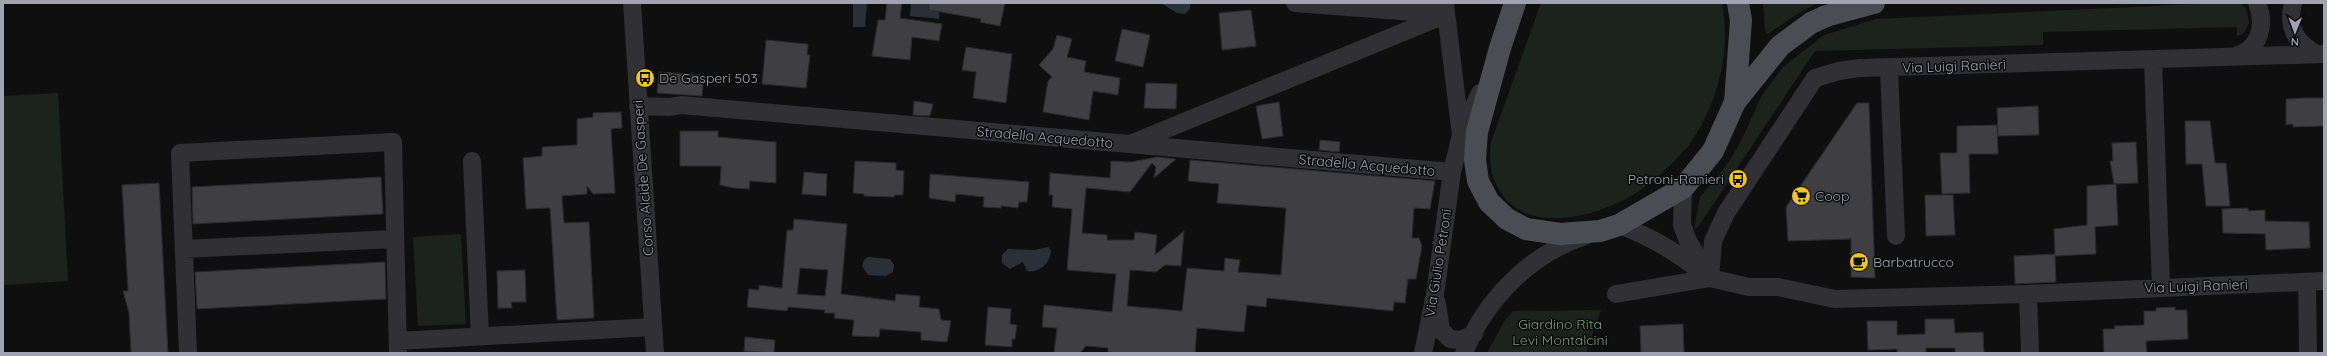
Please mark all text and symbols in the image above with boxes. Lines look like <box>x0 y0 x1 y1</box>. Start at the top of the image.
north arrow <box>2275 12 2315 52</box>
text: N <box>2291 35 2299 49</box>
street label: Via Luigi Ranieri <box>1902 55 2006 77</box>
bus stop icon: De Gasperi 503 <box>634 67 656 89</box>
place label: De Gasperi 503 <box>659 69 758 87</box>
street label: Corso Alcide De Gasperi <box>629 100 657 256</box>
street label: Stradella Acquedotto <box>976 122 1114 152</box>
street label: Stradella Acquedotto <box>1298 150 1436 180</box>
bus stop icon: Petroni-Ranieri <box>1727 168 1749 190</box>
place label: Petroni-Ranieri <box>1628 170 1724 188</box>
supermarket icon: Coop <box>1790 185 1812 207</box>
place label: Coop <box>1815 187 1850 205</box>
street label: Via Giulio Petroni <box>1421 208 1455 318</box>
cafe icon: Barbatrucco <box>1848 251 1870 273</box>
place label: Barbatrucco <box>1873 253 1954 271</box>
street label: Via Luigi Ranieri <box>2144 275 2248 297</box>
park label: Giardino Rita Levi Montalcini <box>1512 315 1608 349</box>

